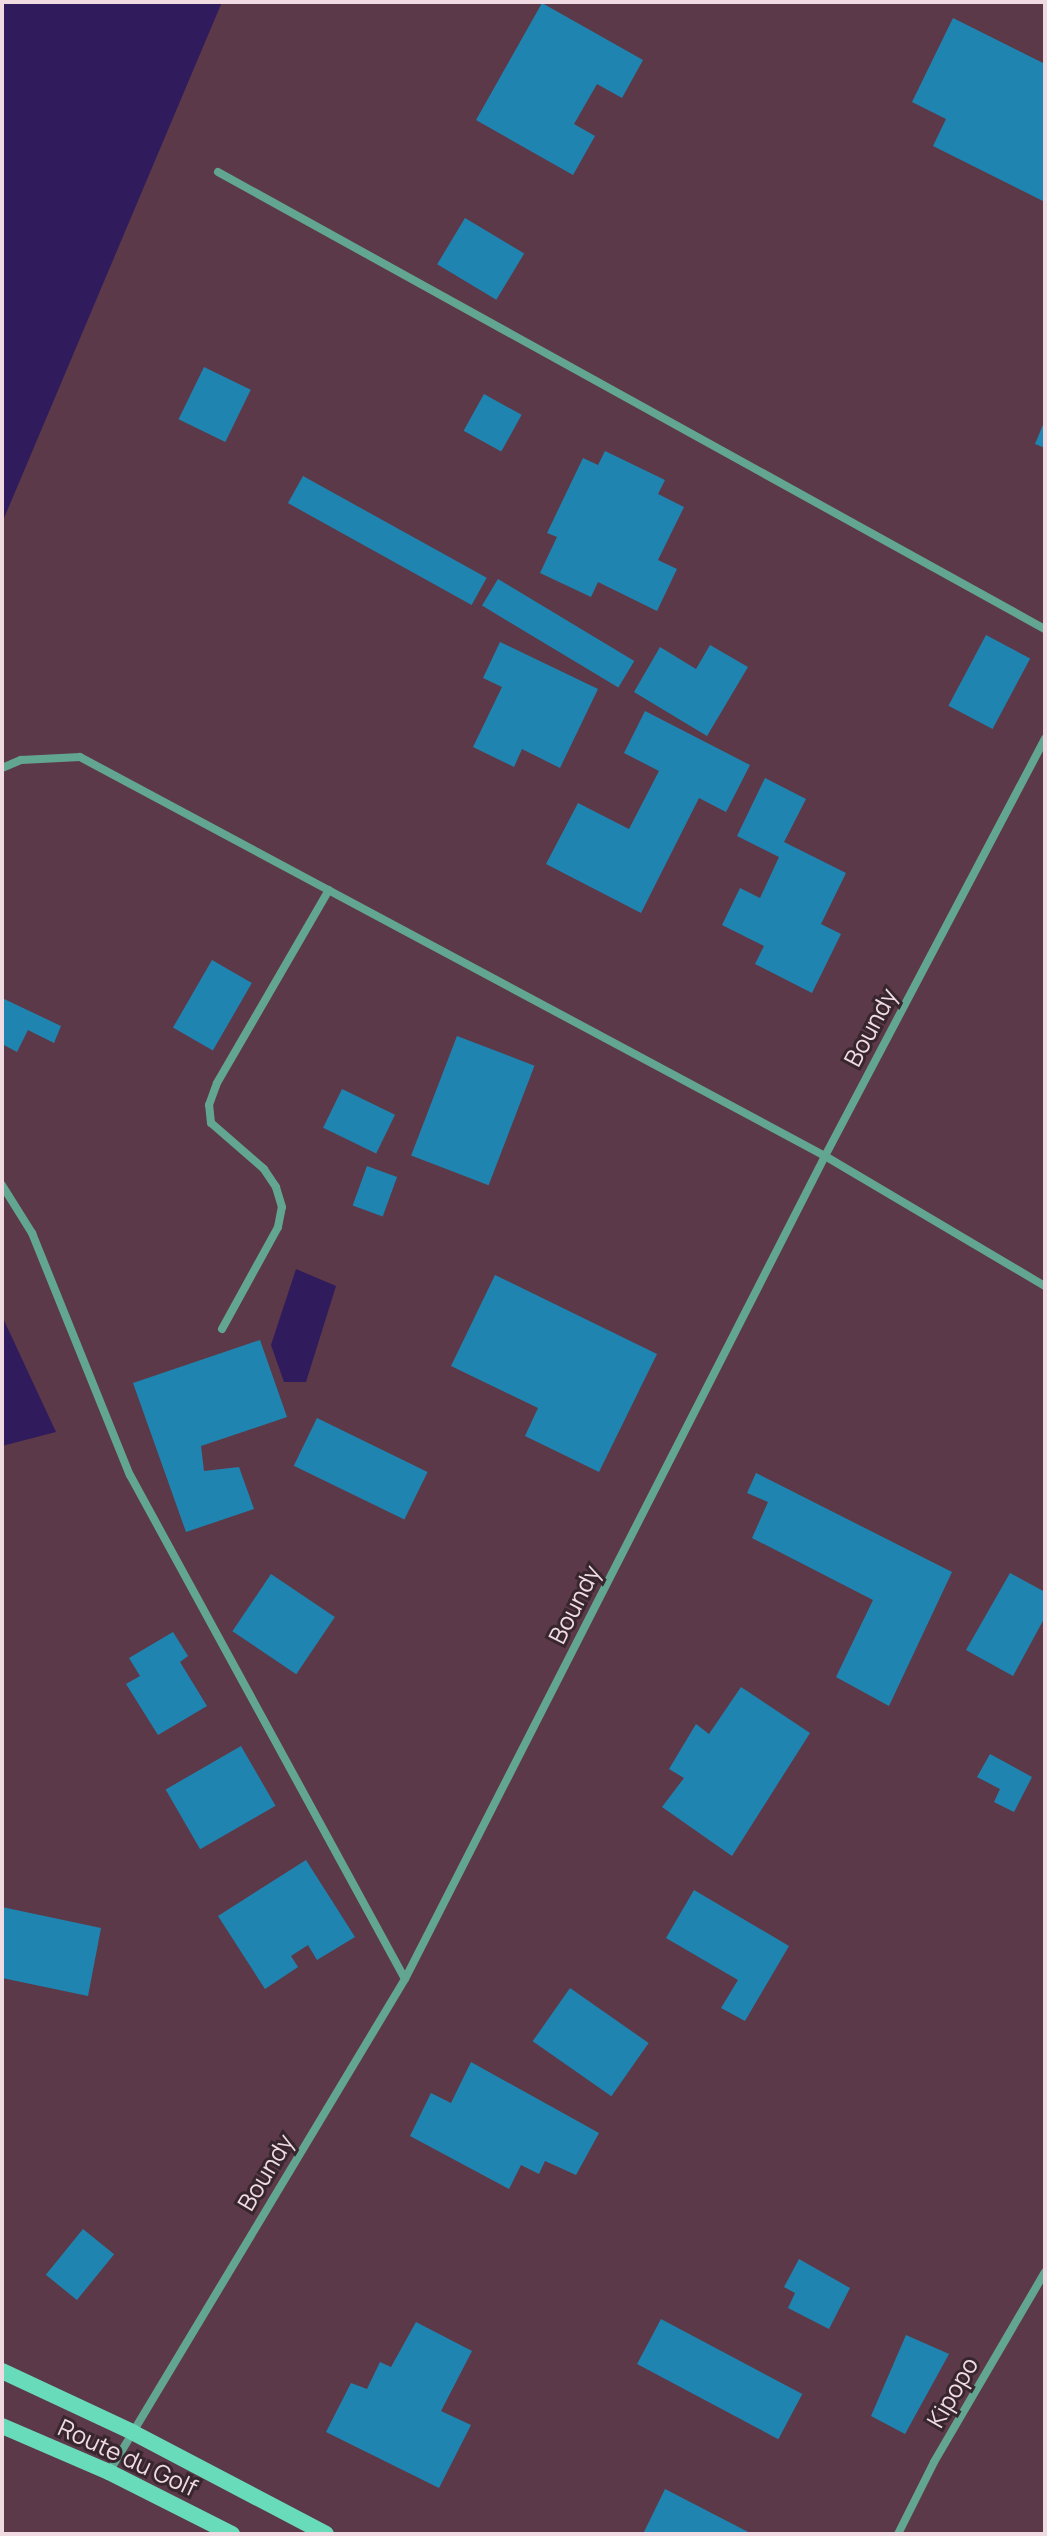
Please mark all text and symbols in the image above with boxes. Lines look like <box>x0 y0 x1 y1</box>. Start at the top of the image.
street label: Boundy <box>838 983 902 1071</box>
street label: Boundy <box>542 1560 606 1648</box>
street label: Boundy <box>231 2128 299 2216</box>
street label: Kipopo <box>920 2352 984 2432</box>
street label: Route du Golf <box>54 2412 202 2502</box>

